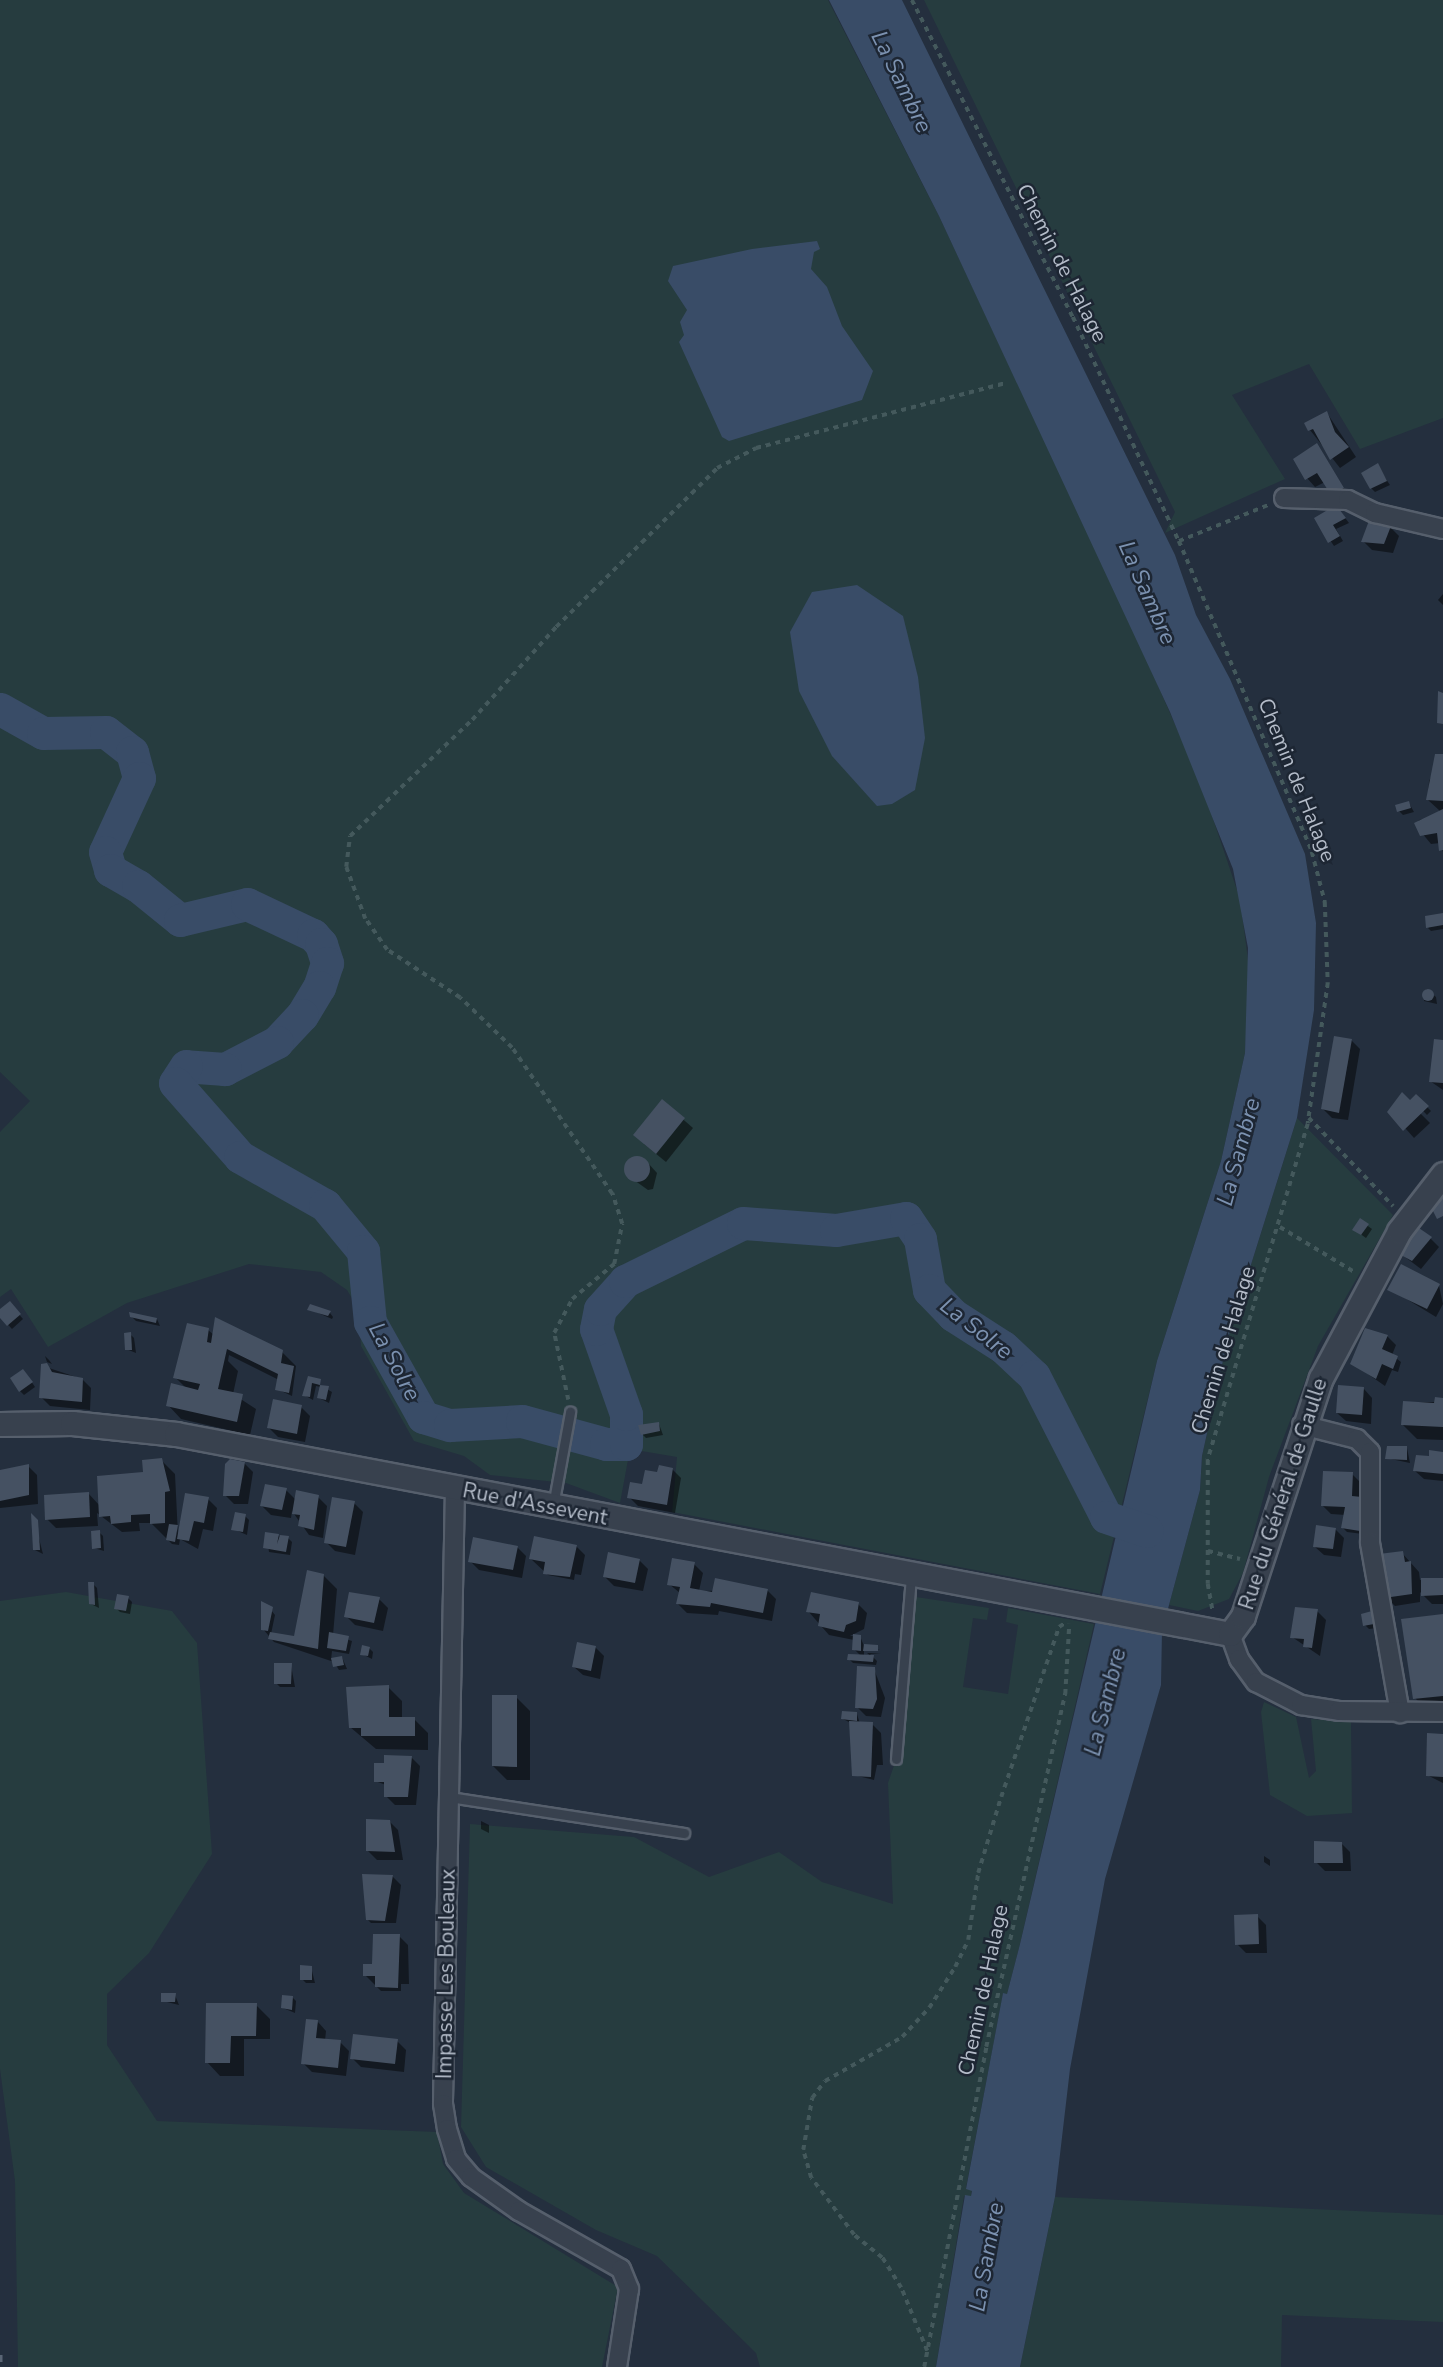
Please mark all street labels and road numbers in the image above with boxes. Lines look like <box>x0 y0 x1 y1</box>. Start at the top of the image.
street label: Chemin de Halage <box>1011 180 1113 346</box>
street label: Chemin de Halage <box>1253 695 1341 865</box>
street label: Chemin de Halage <box>1185 1263 1261 1437</box>
street label: Rue du Général de Gaulle <box>1234 1375 1332 1613</box>
street label: Rue d'Assevent <box>461 1478 609 1530</box>
street label: Impasse Les Bouleaux <box>432 1869 460 2079</box>
street label: Chemin de Halage <box>953 1902 1013 2078</box>

